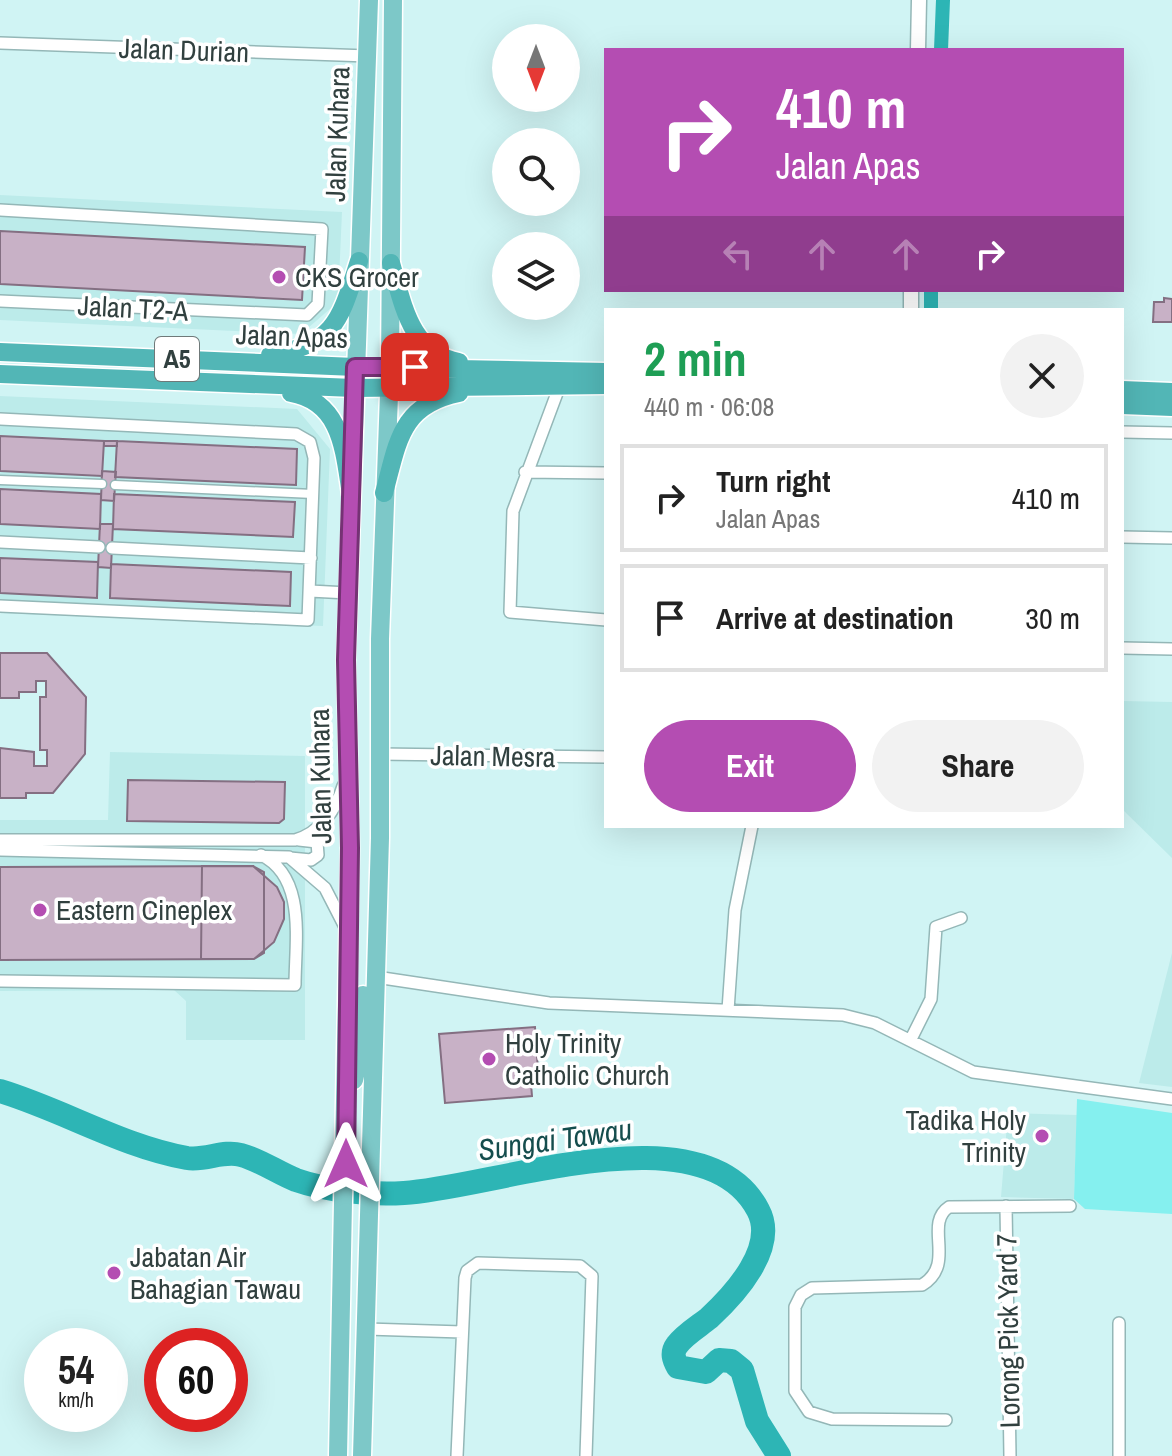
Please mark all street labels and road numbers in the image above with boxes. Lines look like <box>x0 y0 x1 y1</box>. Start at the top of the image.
street label: Jalan Durian <box>118 29 250 71</box>
street label: Jalan Kuhara <box>316 65 358 202</box>
street label: Jalan T2-A <box>77 286 190 330</box>
street label: Jalan Apas <box>235 315 349 357</box>
road number: A5 <box>155 337 199 381</box>
street label: Jalan Kuhara <box>300 708 340 844</box>
street label: Jalan Mesra <box>430 736 556 776</box>
street label: Lorong Pick Yard 7 <box>987 1233 1029 1429</box>

